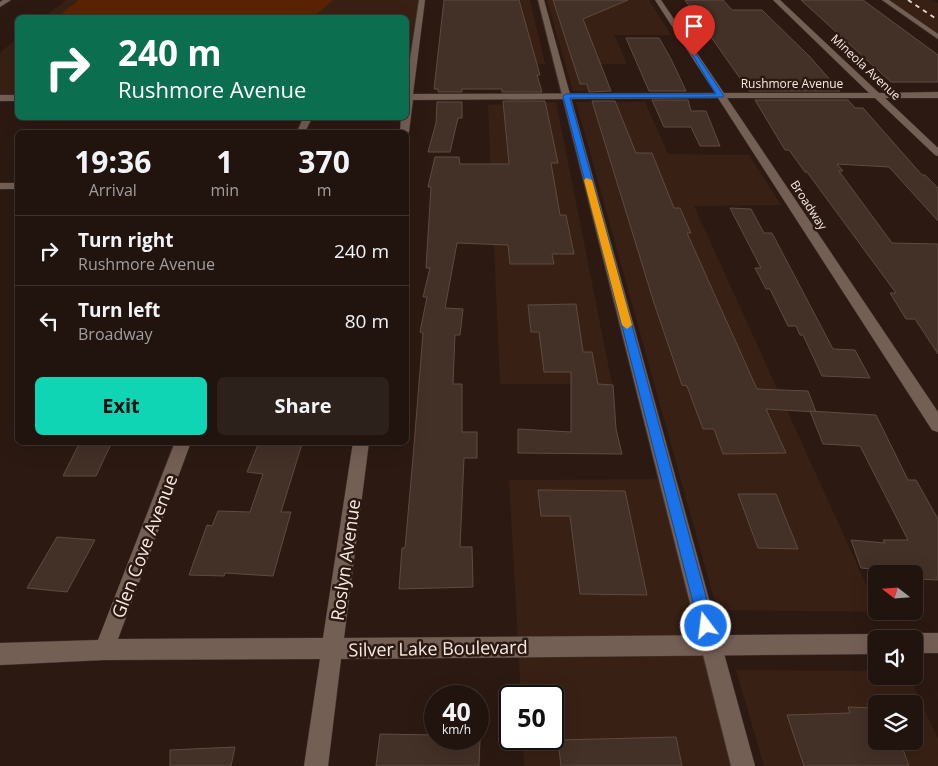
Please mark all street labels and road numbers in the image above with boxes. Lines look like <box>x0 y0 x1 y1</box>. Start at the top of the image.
street label: Mineola Avenue <box>827 30 905 104</box>
street label: Rushmore Avenue <box>741 75 844 92</box>
street label: Broadway <box>787 177 832 234</box>
street label: Glen Cove Avenue <box>106 471 182 621</box>
street label: Roslyn Avenue <box>325 498 365 622</box>
street label: Silver Lake Boulevard <box>348 634 528 662</box>

